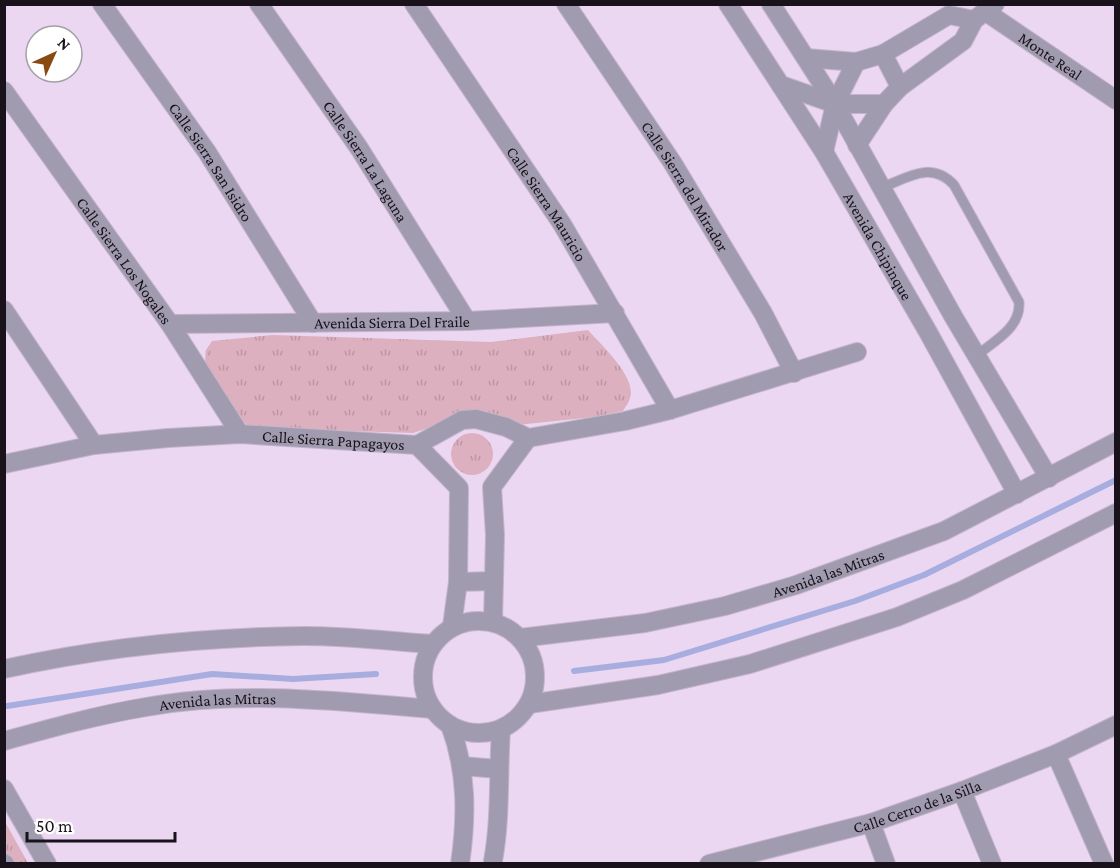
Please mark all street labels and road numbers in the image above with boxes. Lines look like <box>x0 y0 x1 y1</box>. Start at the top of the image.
street label: Monte Real <box>1016 28 1085 83</box>
street label: Calle Sierra La Laguna <box>320 97 412 225</box>
street label: Calle Sierra San Isidro <box>166 99 256 225</box>
street label: Calle Sierra del Mirador <box>639 118 733 255</box>
street label: Calle Sierra Mauricio <box>504 143 590 264</box>
street label: Avenida Chipinque <box>841 189 916 303</box>
street label: Calle Sierra Los Nogales <box>74 194 176 327</box>
street label: Avenida Sierra Del Fraile <box>314 312 470 331</box>
street label: Calle Sierra Papagayos <box>262 427 405 453</box>
street label: Avenida las Mitras <box>770 545 886 600</box>
street label: Avenida las Mitras <box>158 690 276 713</box>
street label: Calle Cerro de la Silla <box>851 776 984 836</box>

